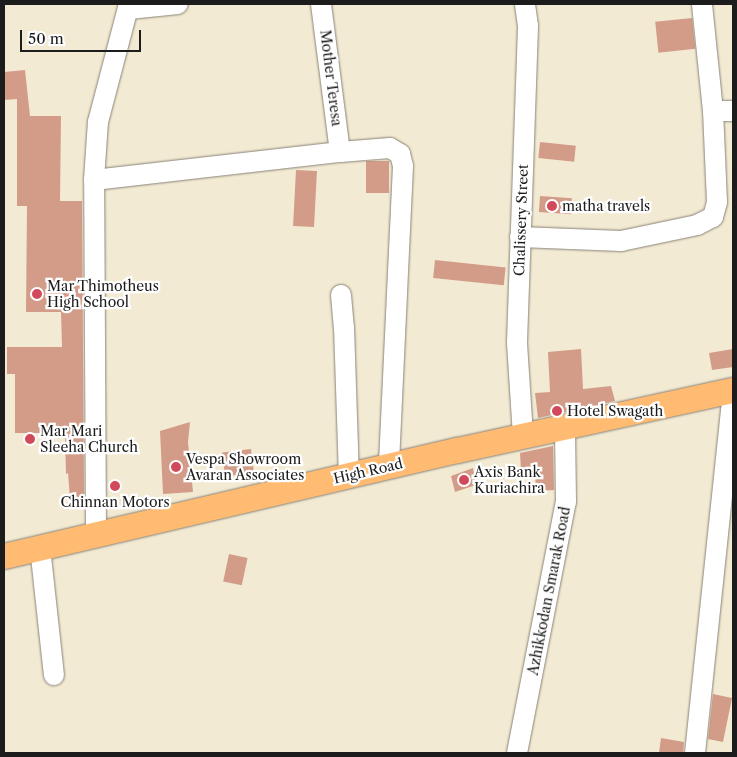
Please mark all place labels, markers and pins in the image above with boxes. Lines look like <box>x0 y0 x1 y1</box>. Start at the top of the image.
place label: matha travels <box>562 198 650 214</box>
marker: matha travels <box>546 200 558 212</box>
place label: Mar Thimotheus High School <box>47 278 159 310</box>
marker: Mar Thimotheus High School <box>31 288 43 300</box>
place label: Hotel Swagath <box>567 403 663 419</box>
marker: Hotel Swagath <box>551 405 563 417</box>
place label: Mar Mari Sleeha Church <box>40 423 138 456</box>
marker: Mar Mari Sleeha Church <box>24 433 36 445</box>
place label: Vespa Showroom Avaran Associates <box>186 451 305 484</box>
marker: Vespa Showroom Avaran Associates <box>170 461 182 473</box>
place label: Axis Bank Kuriachira <box>474 464 545 497</box>
marker: Axis Bank Kuriachira <box>458 474 470 486</box>
marker: Chinnan Motors <box>109 480 121 492</box>
place label: Chinnan Motors <box>60 494 170 510</box>

